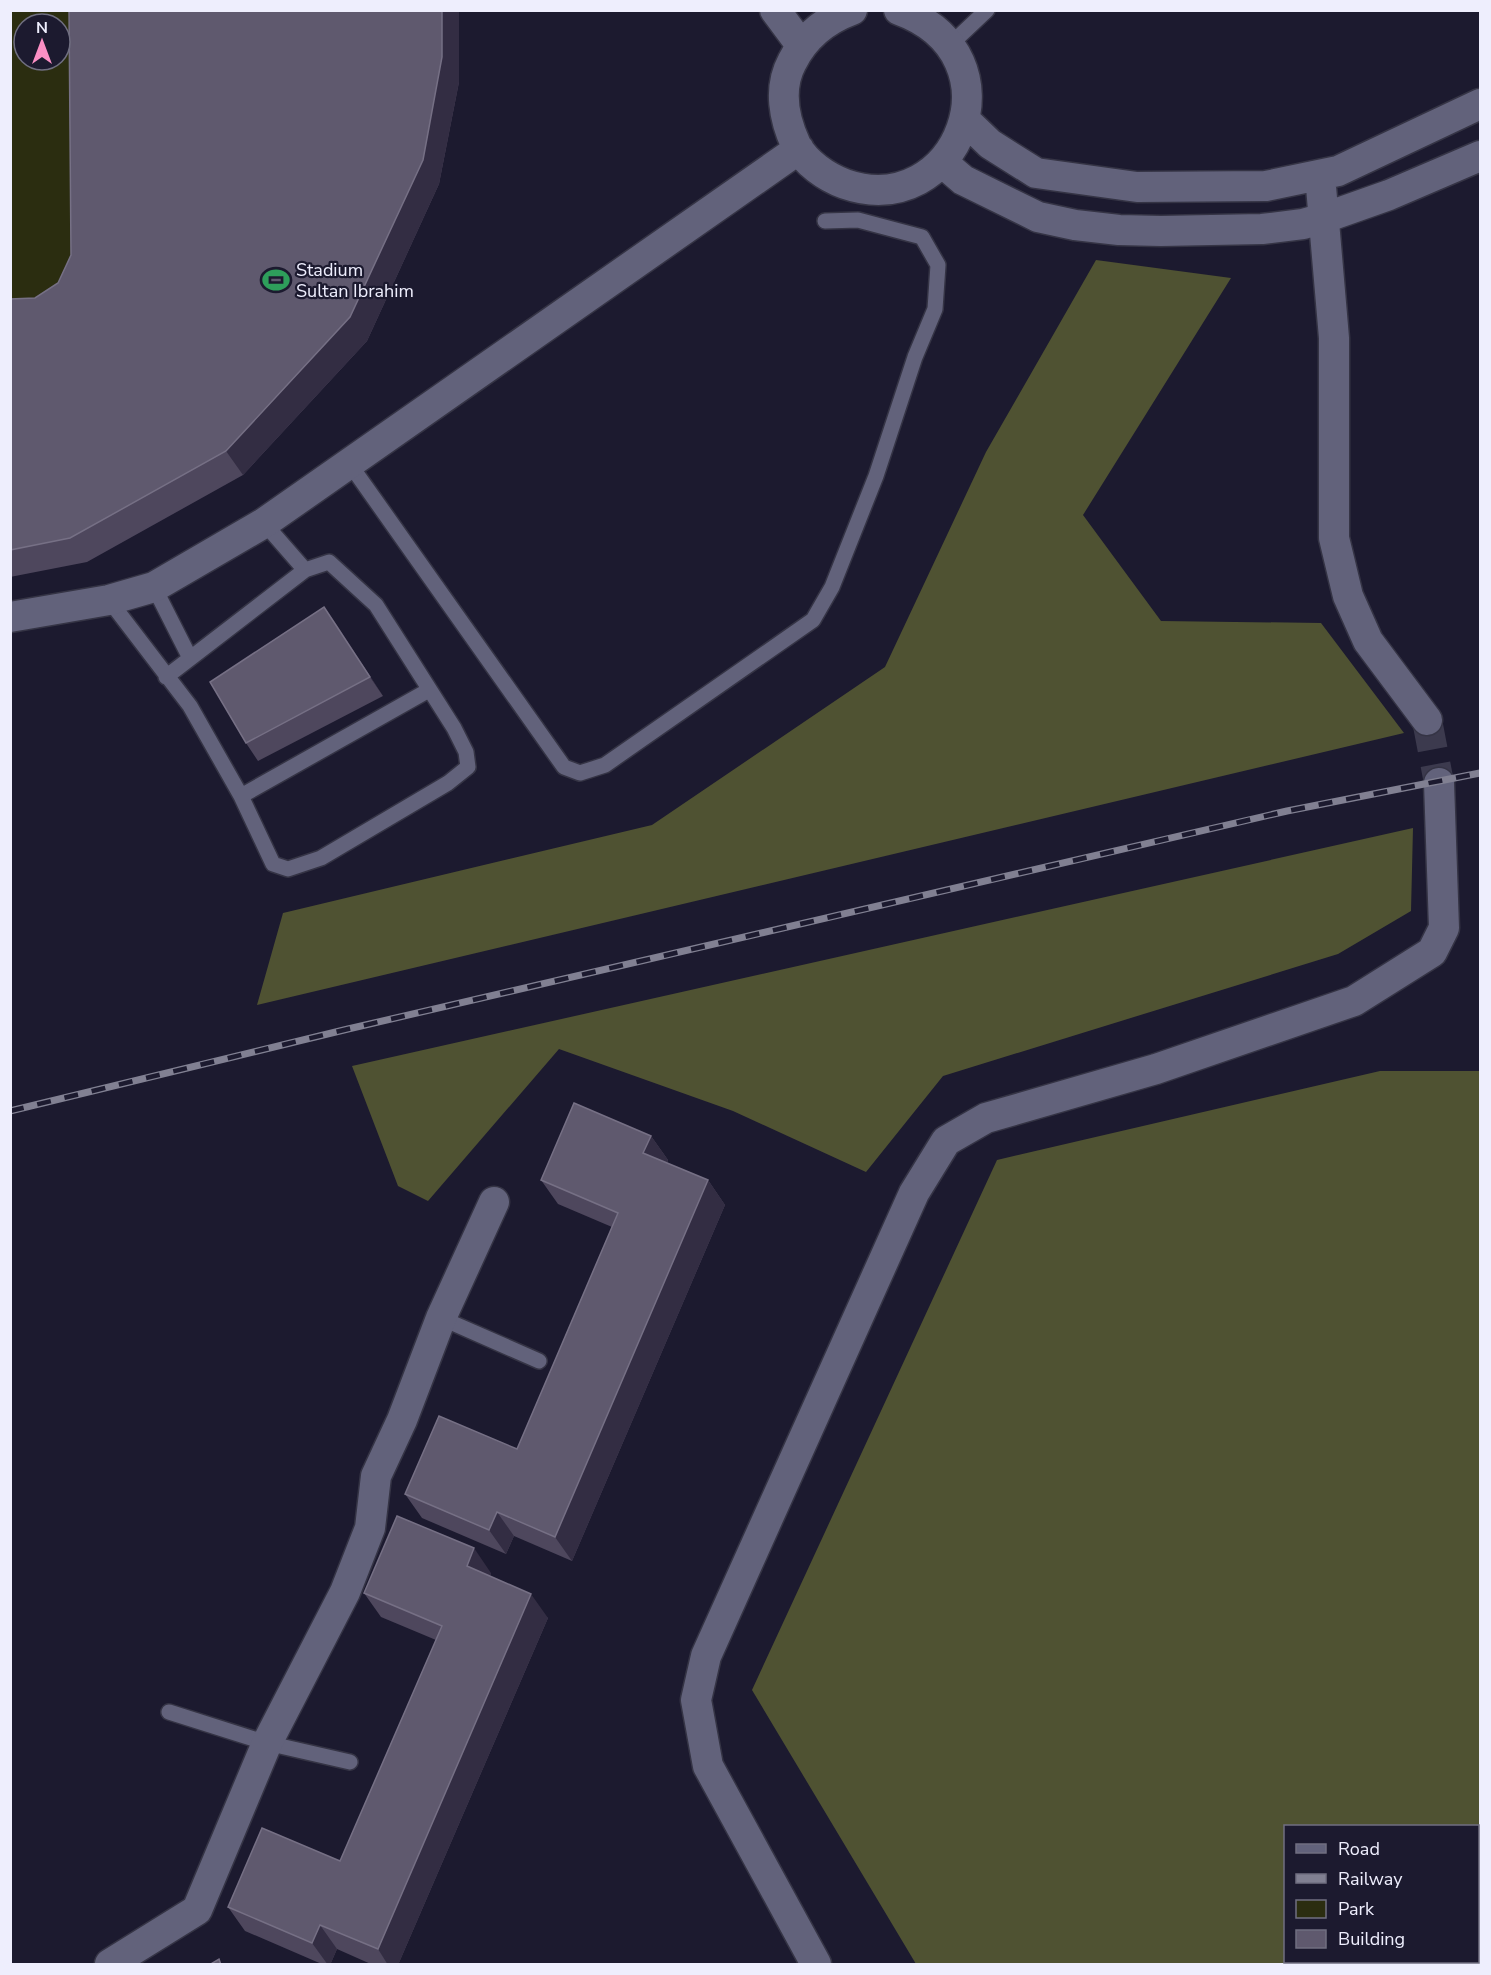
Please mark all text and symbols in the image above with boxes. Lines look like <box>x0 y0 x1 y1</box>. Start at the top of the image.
north arrow <box>12 12 72 72</box>
text: N <box>36 17 48 39</box>
place label: Stadium Sultan Ibrahim <box>296 258 414 303</box>
sports icon: Stadium Sultan Ibrahim <box>261 265 291 295</box>
legend <box>1284 1825 1479 1963</box>
text: Road <box>1338 1837 1380 1861</box>
text: Railway <box>1338 1867 1403 1891</box>
text: Park <box>1338 1897 1375 1921</box>
text: Building <box>1338 1927 1405 1951</box>

